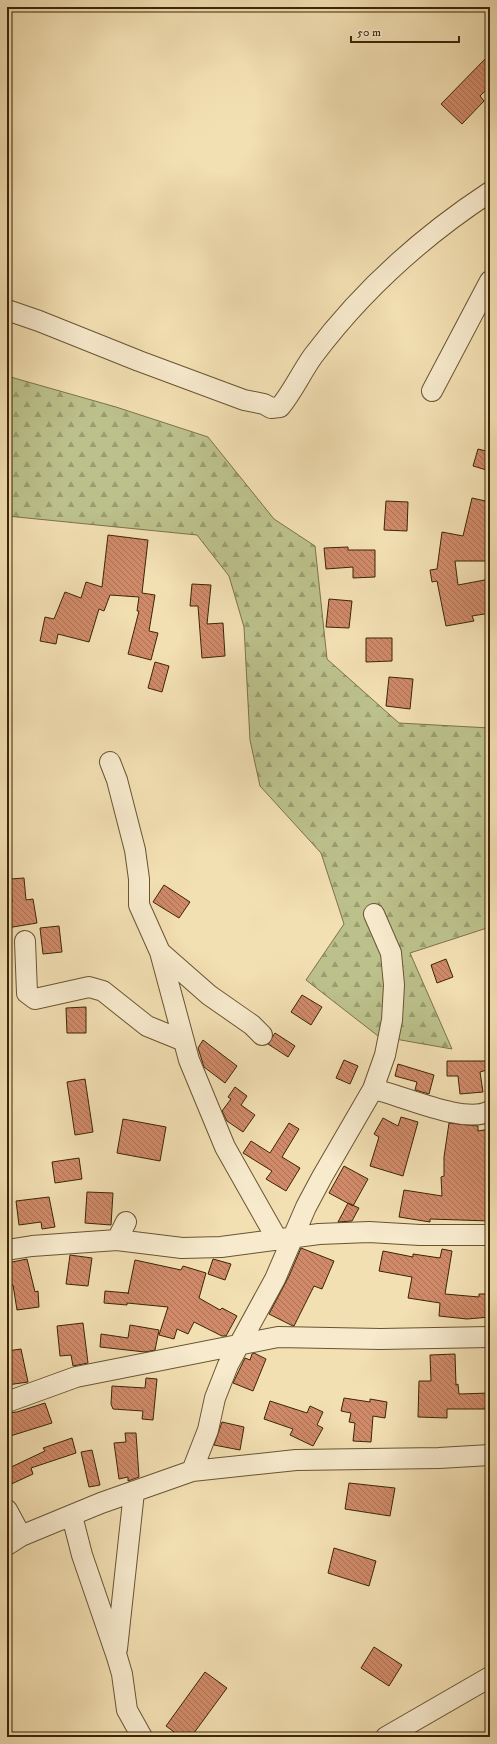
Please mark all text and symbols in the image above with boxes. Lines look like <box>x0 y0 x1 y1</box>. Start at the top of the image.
scale bar <box>351 18 459 44</box>
text: 50 m <box>357 25 381 40</box>

